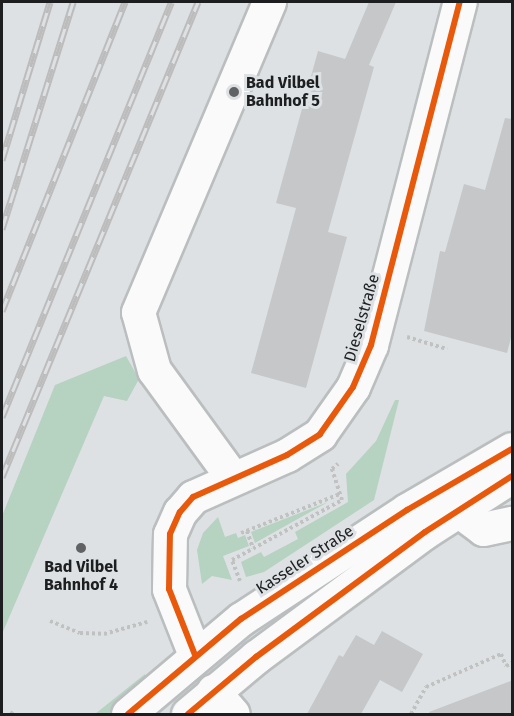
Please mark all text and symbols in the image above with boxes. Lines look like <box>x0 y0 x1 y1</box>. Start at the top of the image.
place label: Bad Vilbel Bahnhof 5 <box>246 73 320 111</box>
marker: Bad Vilbel Bahnhof 5 <box>227 85 241 99</box>
street label: Dieselstraße <box>340 272 384 364</box>
street label: Kasseler Straße <box>253 521 357 599</box>
marker: Bad Vilbel Bahnhof 4 <box>74 541 88 555</box>
place label: Bad Vilbel Bahnhof 4 <box>44 557 118 595</box>

